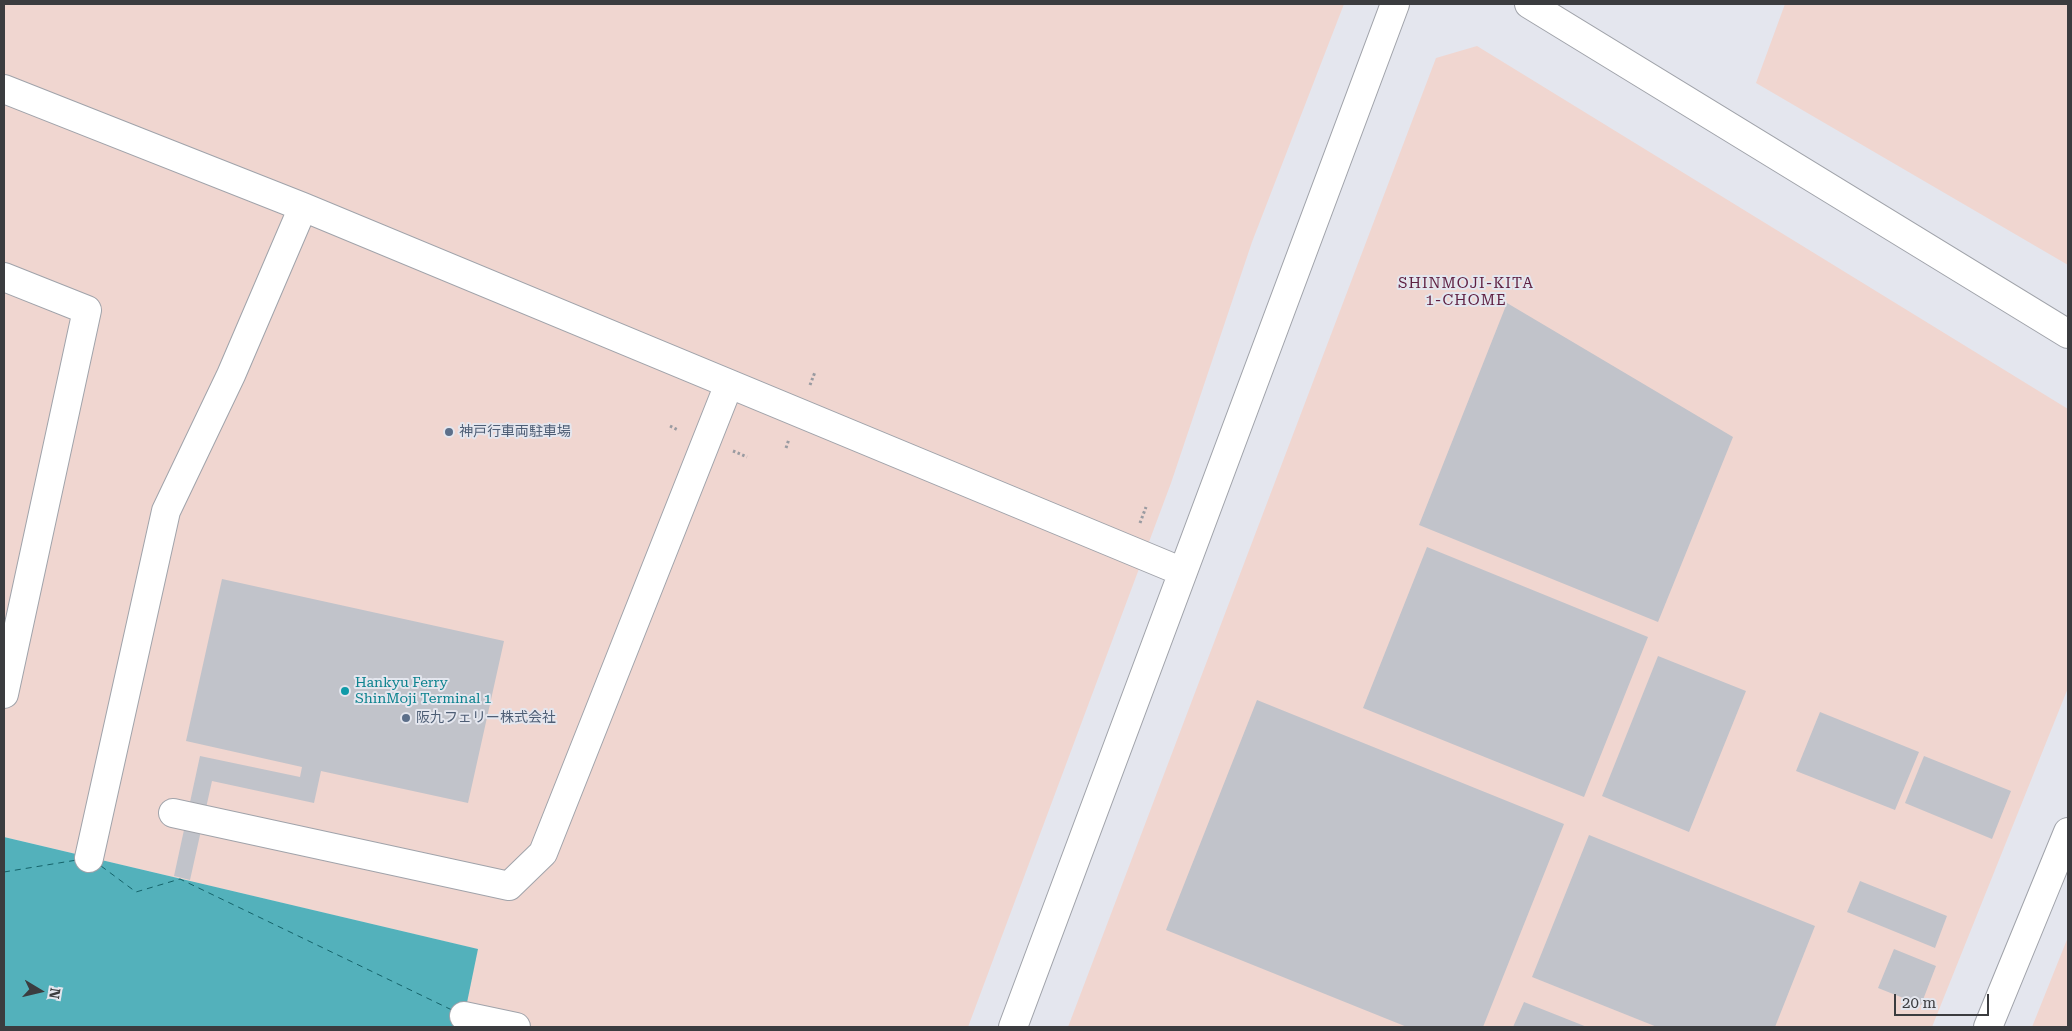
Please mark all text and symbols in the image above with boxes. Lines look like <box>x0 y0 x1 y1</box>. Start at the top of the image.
district label: SHINMOJI-KITA 1-CHOME <box>1396 275 1536 310</box>
place label: 神戸行車両駐車場 <box>459 424 571 440</box>
marker: 神戸行車両駐車場 <box>443 426 455 438</box>
place label: Hankyu Ferry ShinMoji Terminal 1 <box>355 675 492 708</box>
marker: Hankyu Ferry ShinMoji Terminal 1 <box>339 685 351 697</box>
place label: 阪九フェリー株式会社 <box>416 710 556 726</box>
marker: 阪九フェリー株式会社 <box>400 712 412 724</box>
north arrow <box>15 966 65 1016</box>
scale bar <box>1897 984 1992 1016</box>
text: N <box>46 987 64 1000</box>
text: 20 m <box>1902 994 1936 1012</box>

